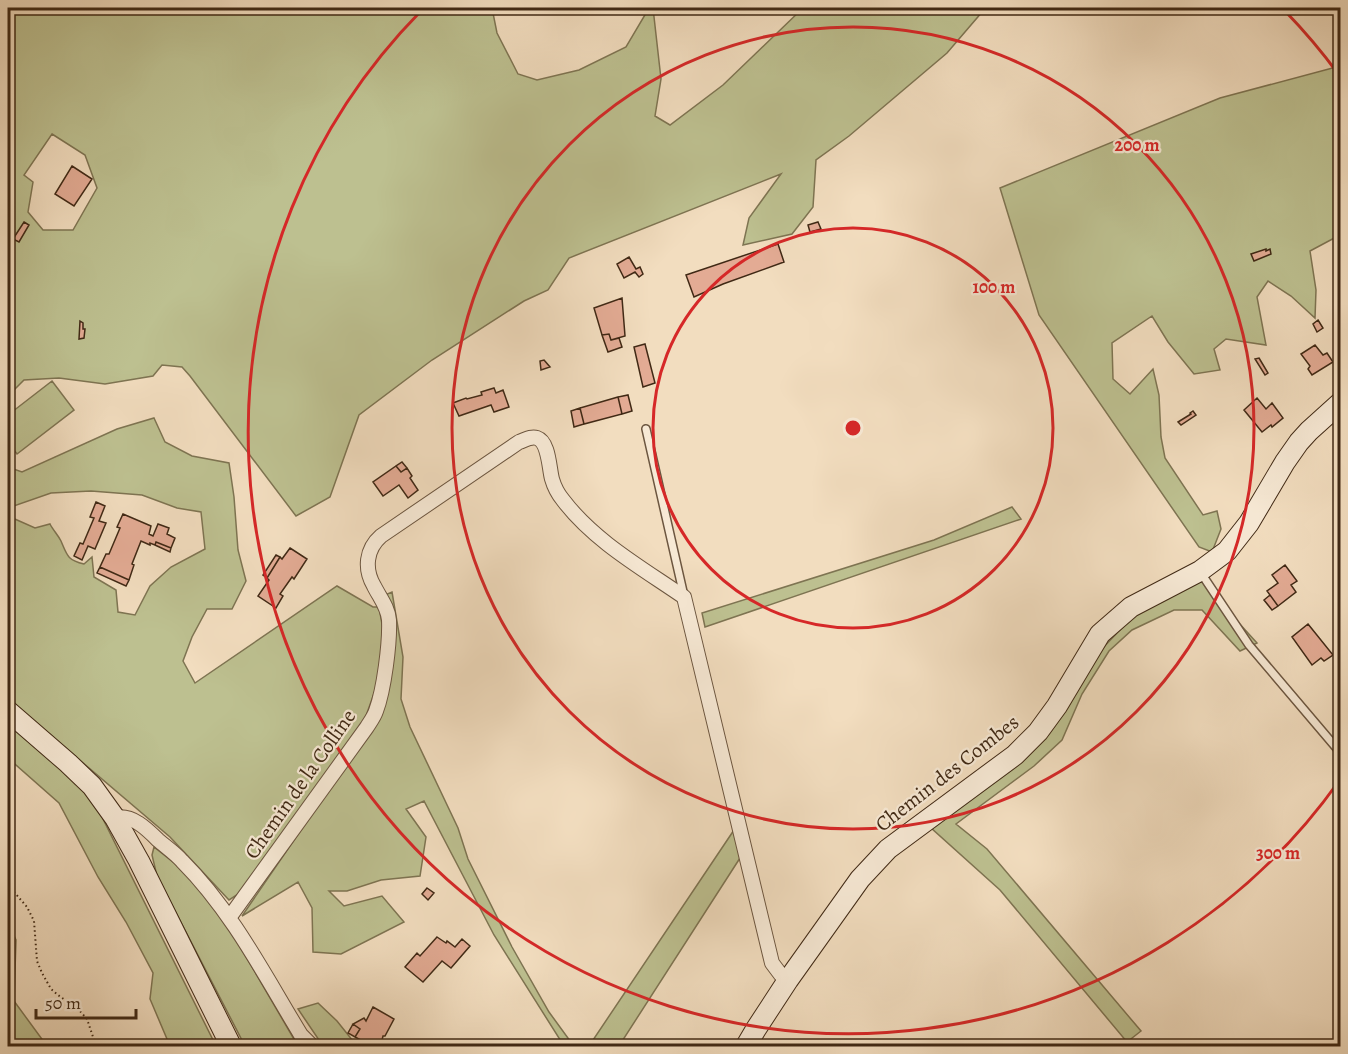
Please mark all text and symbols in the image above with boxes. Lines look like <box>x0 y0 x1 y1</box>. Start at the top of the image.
text: 200 m <box>1114 133 1160 157</box>
text: 100 m <box>973 275 1015 299</box>
centre of rings <box>843 418 863 438</box>
street label: Chemin de la Colline <box>238 703 362 865</box>
street label: Chemin des Combes <box>869 708 1025 838</box>
text: 300 m <box>1256 841 1300 865</box>
scale bar <box>36 982 136 1020</box>
text: 50 m <box>45 991 81 1015</box>

